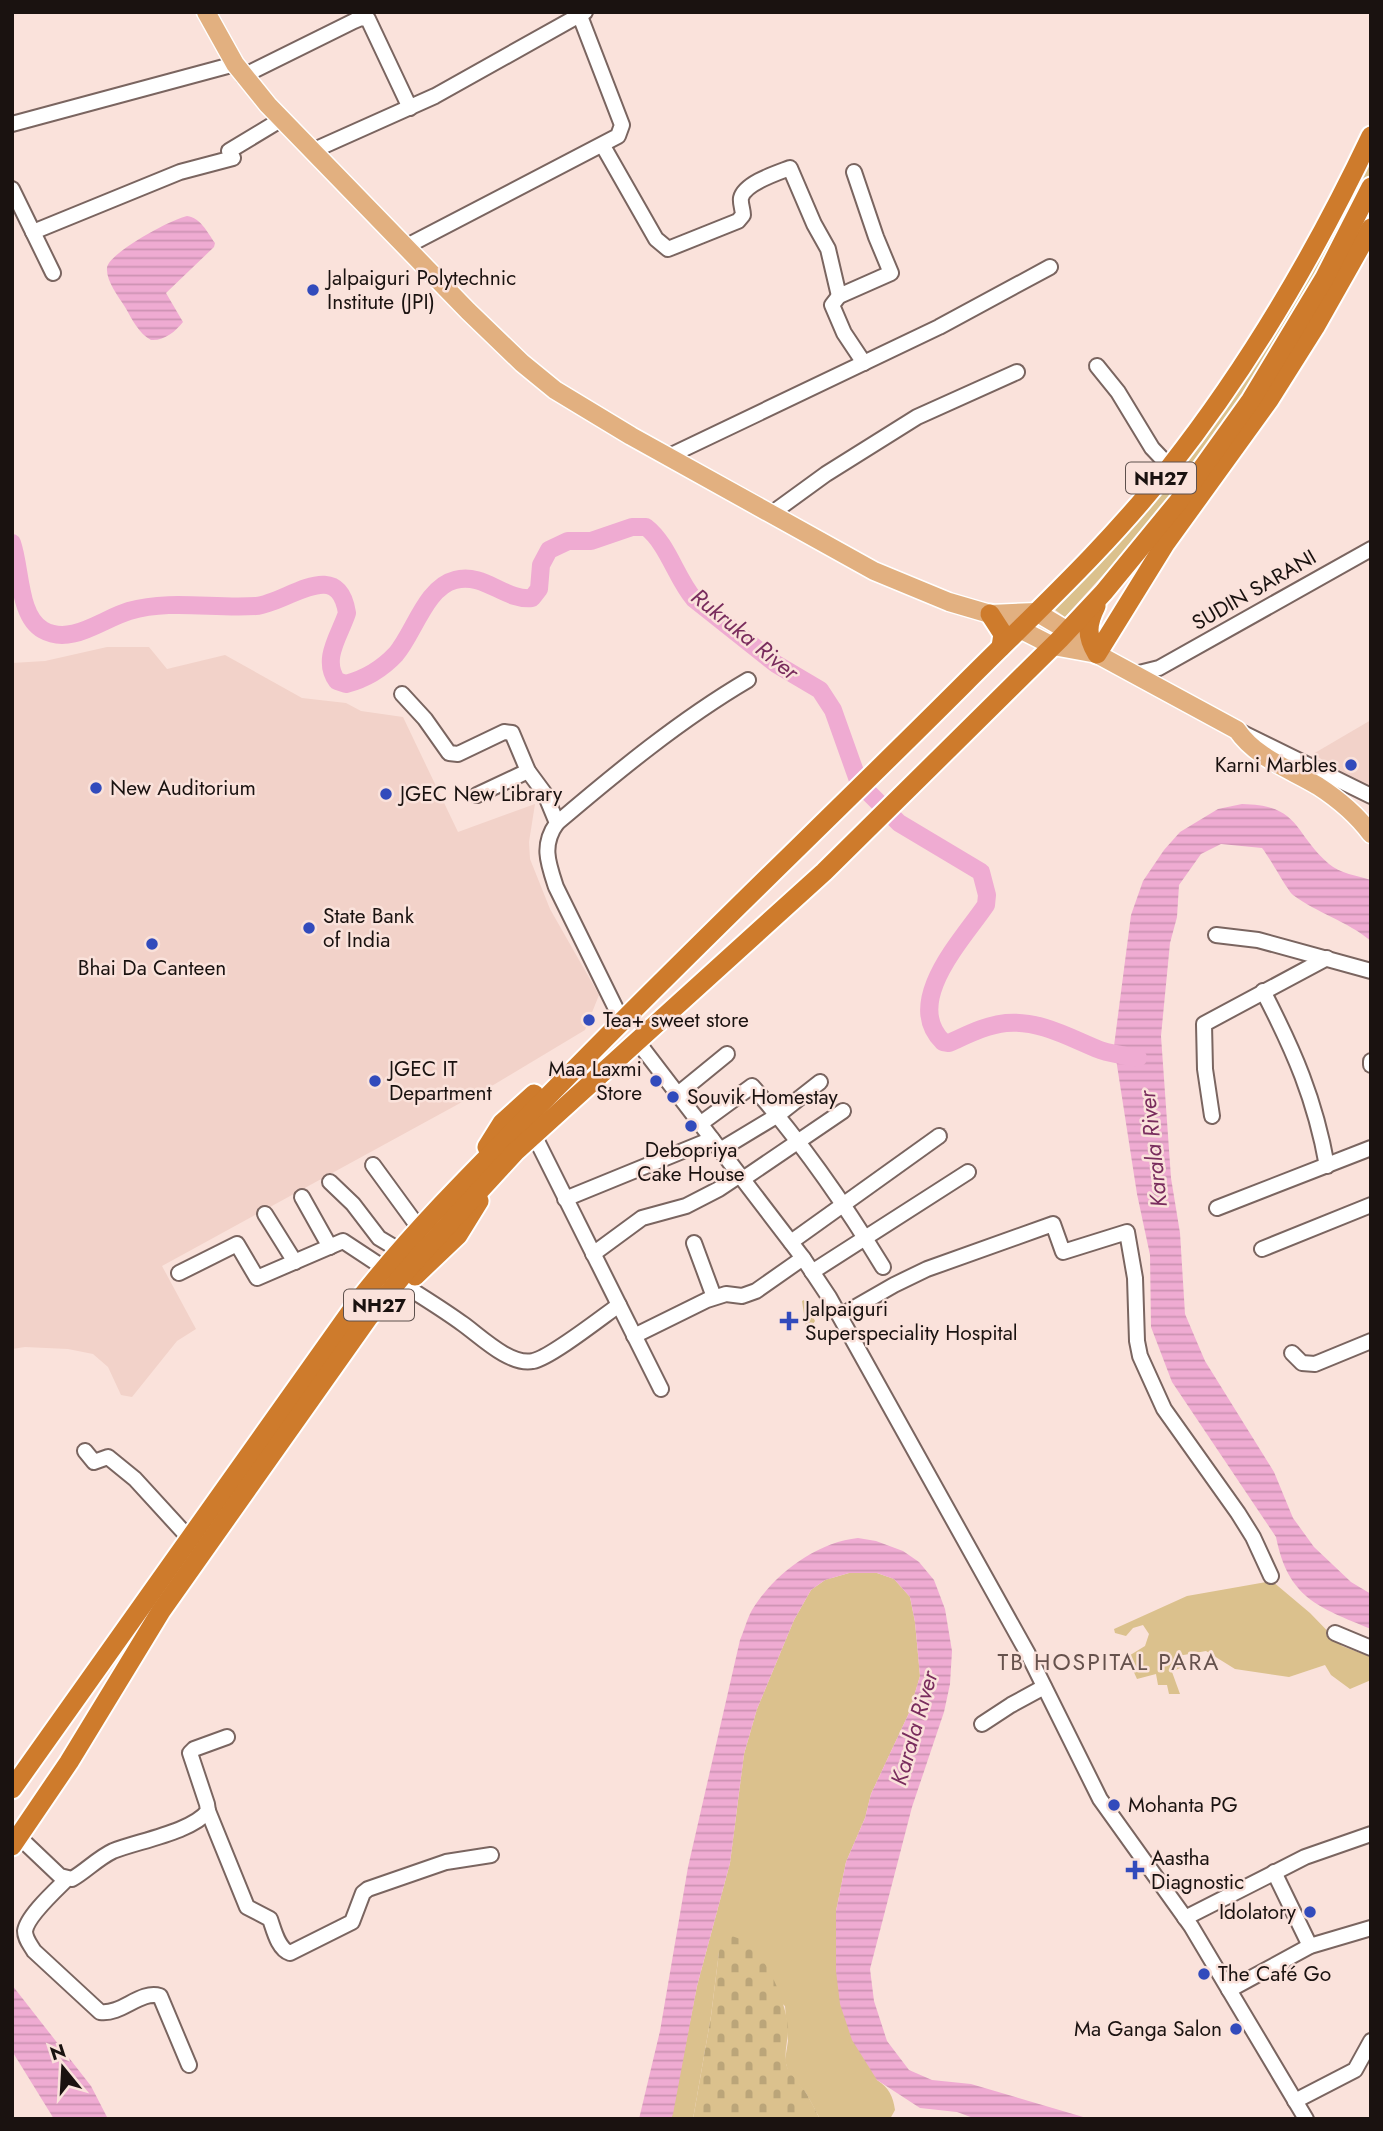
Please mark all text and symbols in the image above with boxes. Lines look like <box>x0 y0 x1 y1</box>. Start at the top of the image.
place label: Jalpaiguri Polytechnic Institute (JPI) <box>324 263 516 317</box>
marker: Jalpaiguri Polytechnic Institute (JPI) <box>305 282 321 298</box>
road number: NH27 <box>1126 463 1196 494</box>
street label: SUDIN SARANI <box>1186 542 1322 638</box>
water label: Rukruka River <box>684 580 807 689</box>
place label: Karni Marbles <box>1215 750 1337 780</box>
marker: Karni Marbles <box>1343 757 1359 773</box>
place label: New Auditorium <box>110 773 256 803</box>
place label: JGEC New Library <box>397 779 563 809</box>
marker: New Auditorium <box>88 780 104 796</box>
marker: JGEC New Library <box>378 786 394 802</box>
place label: State Bank of India <box>323 901 415 955</box>
marker: State Bank of India <box>301 920 317 936</box>
marker: Bhai Da Canteen <box>144 936 160 952</box>
place label: Bhai Da Canteen <box>78 953 226 983</box>
place label: Tea+ sweet store <box>603 1005 749 1035</box>
marker: Tea+ sweet store <box>581 1012 597 1028</box>
place label: JGEC IT Department <box>386 1054 492 1108</box>
place label: Maa Laxmi Store <box>548 1054 642 1108</box>
marker: JGEC IT Department <box>367 1073 383 1089</box>
marker: Maa Laxmi Store <box>648 1073 664 1089</box>
place label: Souvik Homestay <box>687 1082 838 1112</box>
water label: Karala River <box>1130 1088 1176 1209</box>
marker: Souvik Homestay <box>665 1089 681 1105</box>
marker: Debopriya Cake House <box>683 1118 699 1134</box>
place label: Debopriya Cake House <box>637 1135 745 1189</box>
road number: NH27 <box>344 1289 414 1320</box>
place label: Jalpaiguri Superspeciality Hospital <box>802 1294 1018 1348</box>
marker: Jalpaiguri Superspeciality Hospital <box>779 1311 799 1331</box>
district label: TB HOSPITAL PARA <box>998 1645 1220 1679</box>
water label: Karala River <box>881 1666 947 1789</box>
place label: Mohanta PG <box>1128 1790 1238 1820</box>
marker: Mohanta PG <box>1106 1797 1122 1813</box>
place label: Aastha Diagnostic <box>1151 1843 1244 1897</box>
marker: Aastha Diagnostic <box>1125 1860 1145 1880</box>
place label: Idolatory <box>1219 1897 1297 1927</box>
marker: Idolatory <box>1302 1904 1318 1920</box>
place label: The Café Go <box>1218 1959 1331 1989</box>
marker: The Café Go <box>1196 1966 1212 1982</box>
place label: Ma Ganga Salon <box>1074 2014 1222 2044</box>
marker: Ma Ganga Salon <box>1228 2021 1244 2037</box>
north arrow <box>28 2033 98 2103</box>
text: N <box>47 2037 69 2067</box>

